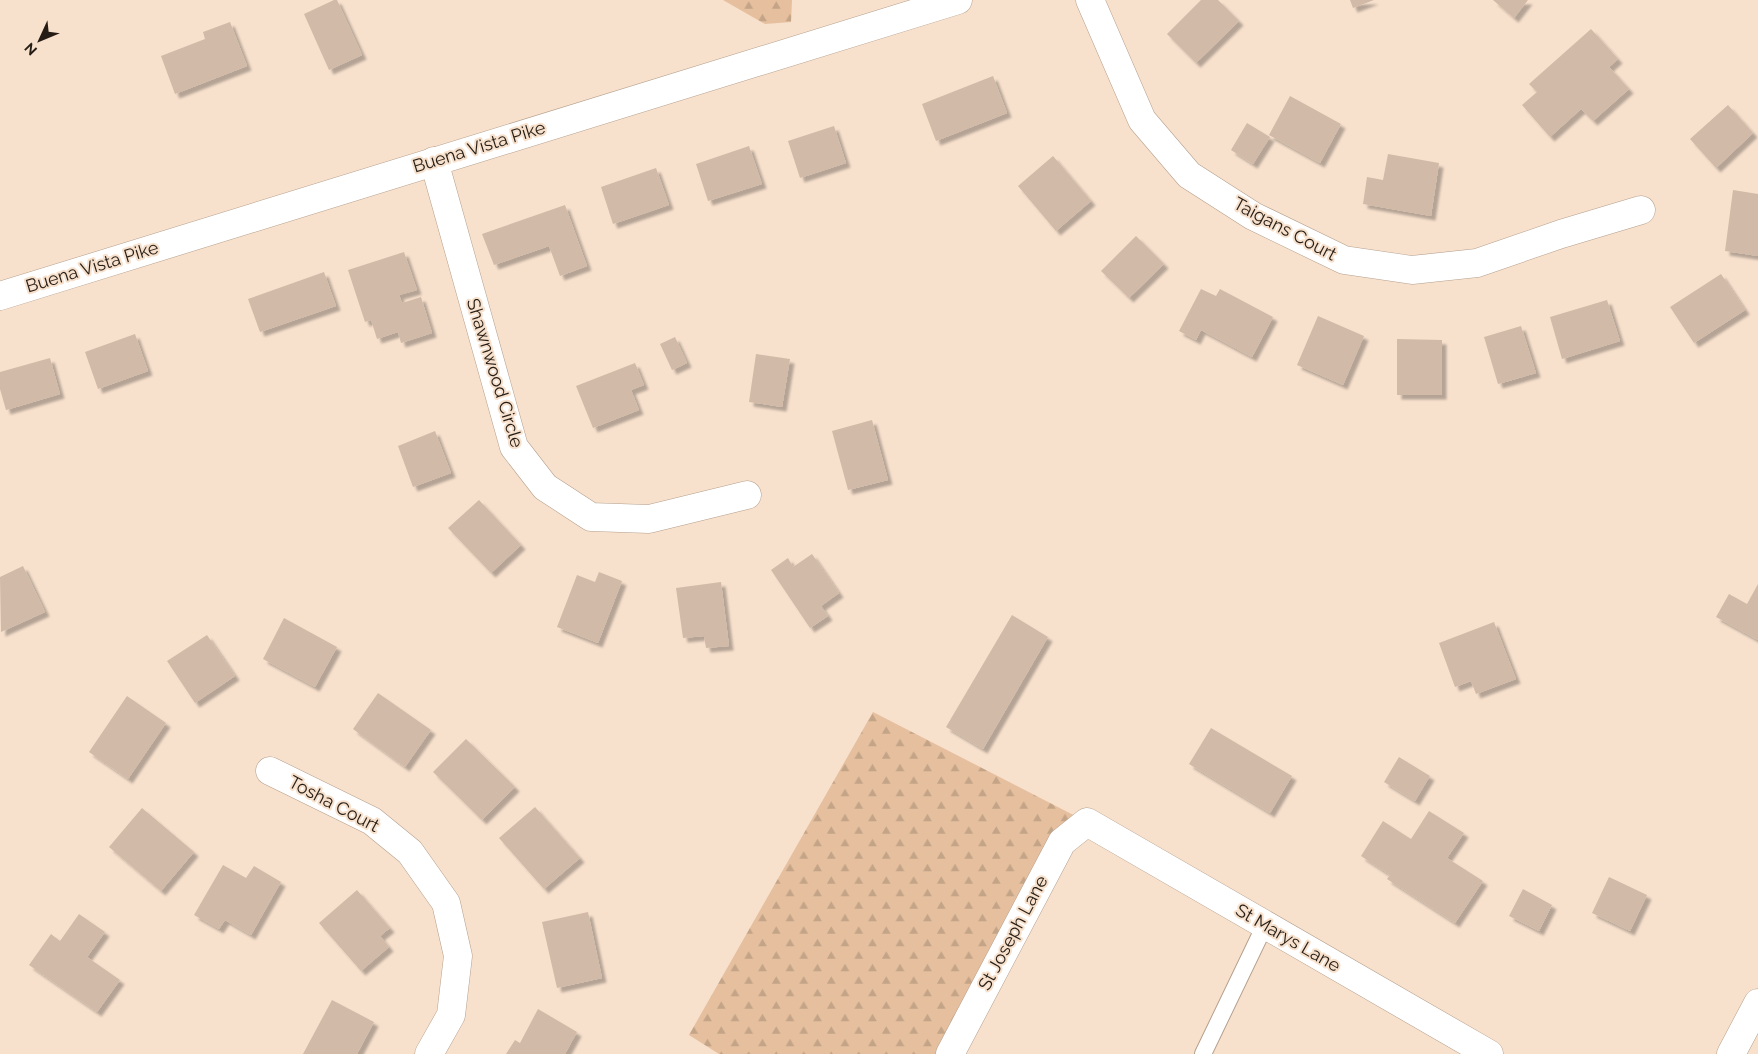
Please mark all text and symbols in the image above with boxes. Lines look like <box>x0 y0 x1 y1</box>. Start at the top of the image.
north arrow <box>15 15 65 65</box>
text: N <box>21 40 40 58</box>
street label: Buena Vista Pike <box>410 116 548 177</box>
street label: Taigans Court <box>1230 193 1340 265</box>
street label: Buena Vista Pike <box>23 236 161 297</box>
street label: Shawnwood Circle <box>463 296 528 450</box>
street label: Tosha Court <box>285 771 383 836</box>
street label: St Joseph Lane <box>973 871 1052 994</box>
street label: St Marys Lane <box>1232 899 1345 976</box>

